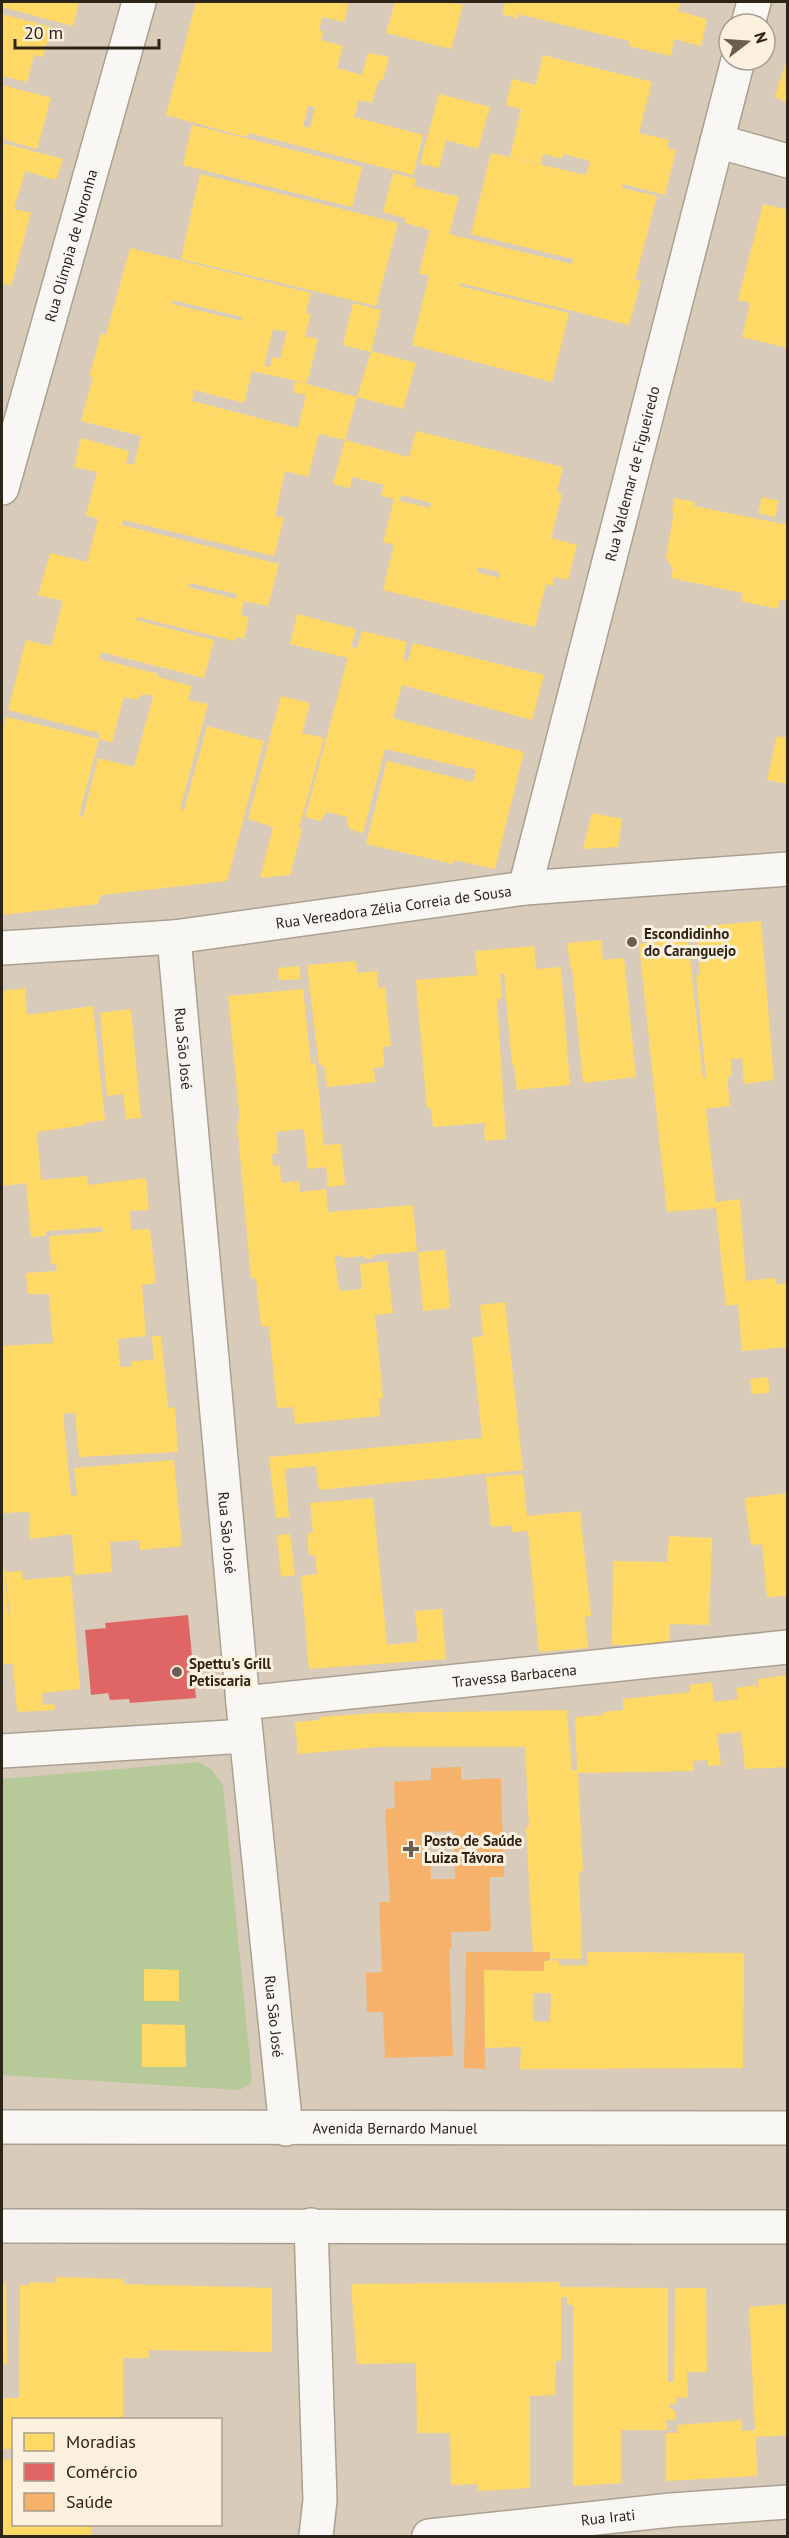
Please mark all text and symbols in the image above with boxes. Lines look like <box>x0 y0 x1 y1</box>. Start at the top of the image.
scale bar <box>15 12 159 50</box>
north arrow <box>717 12 777 72</box>
text: 20 m <box>24 21 63 44</box>
text: N <box>750 30 772 46</box>
street label: Rua Olímpia de Noronha <box>40 167 101 324</box>
street label: Rua Valdemar de Figueiredo <box>600 384 663 563</box>
street label: Rua Vereadora Zélia Correia de Sousa <box>274 881 513 932</box>
place label: Escondidinho do Caranguejo <box>644 924 736 960</box>
marker: Escondidinho do Caranguejo <box>625 935 639 949</box>
street label: Rua São José <box>171 1007 197 1090</box>
street label: Rua São José <box>215 1491 241 1574</box>
place label: Spettu's Grill Petiscaria <box>189 1654 272 1690</box>
street label: Travessa Barbacena <box>452 1659 578 1691</box>
marker: Spettu's Grill Petiscaria <box>170 1665 184 1679</box>
place label: Posto de Saúde Luiza Távora <box>424 1831 522 1867</box>
marker: Posto de Saúde Luiza Távora <box>402 1840 420 1858</box>
street label: Rua São José <box>261 1974 288 2058</box>
street label: Avenida Bernardo Manuel <box>313 2118 478 2137</box>
legend <box>12 2418 222 2526</box>
text: Moradias <box>66 2430 136 2453</box>
text: Comércio <box>66 2460 138 2483</box>
text: Saúde <box>66 2490 113 2513</box>
street label: Rua Irati <box>580 2504 636 2529</box>

